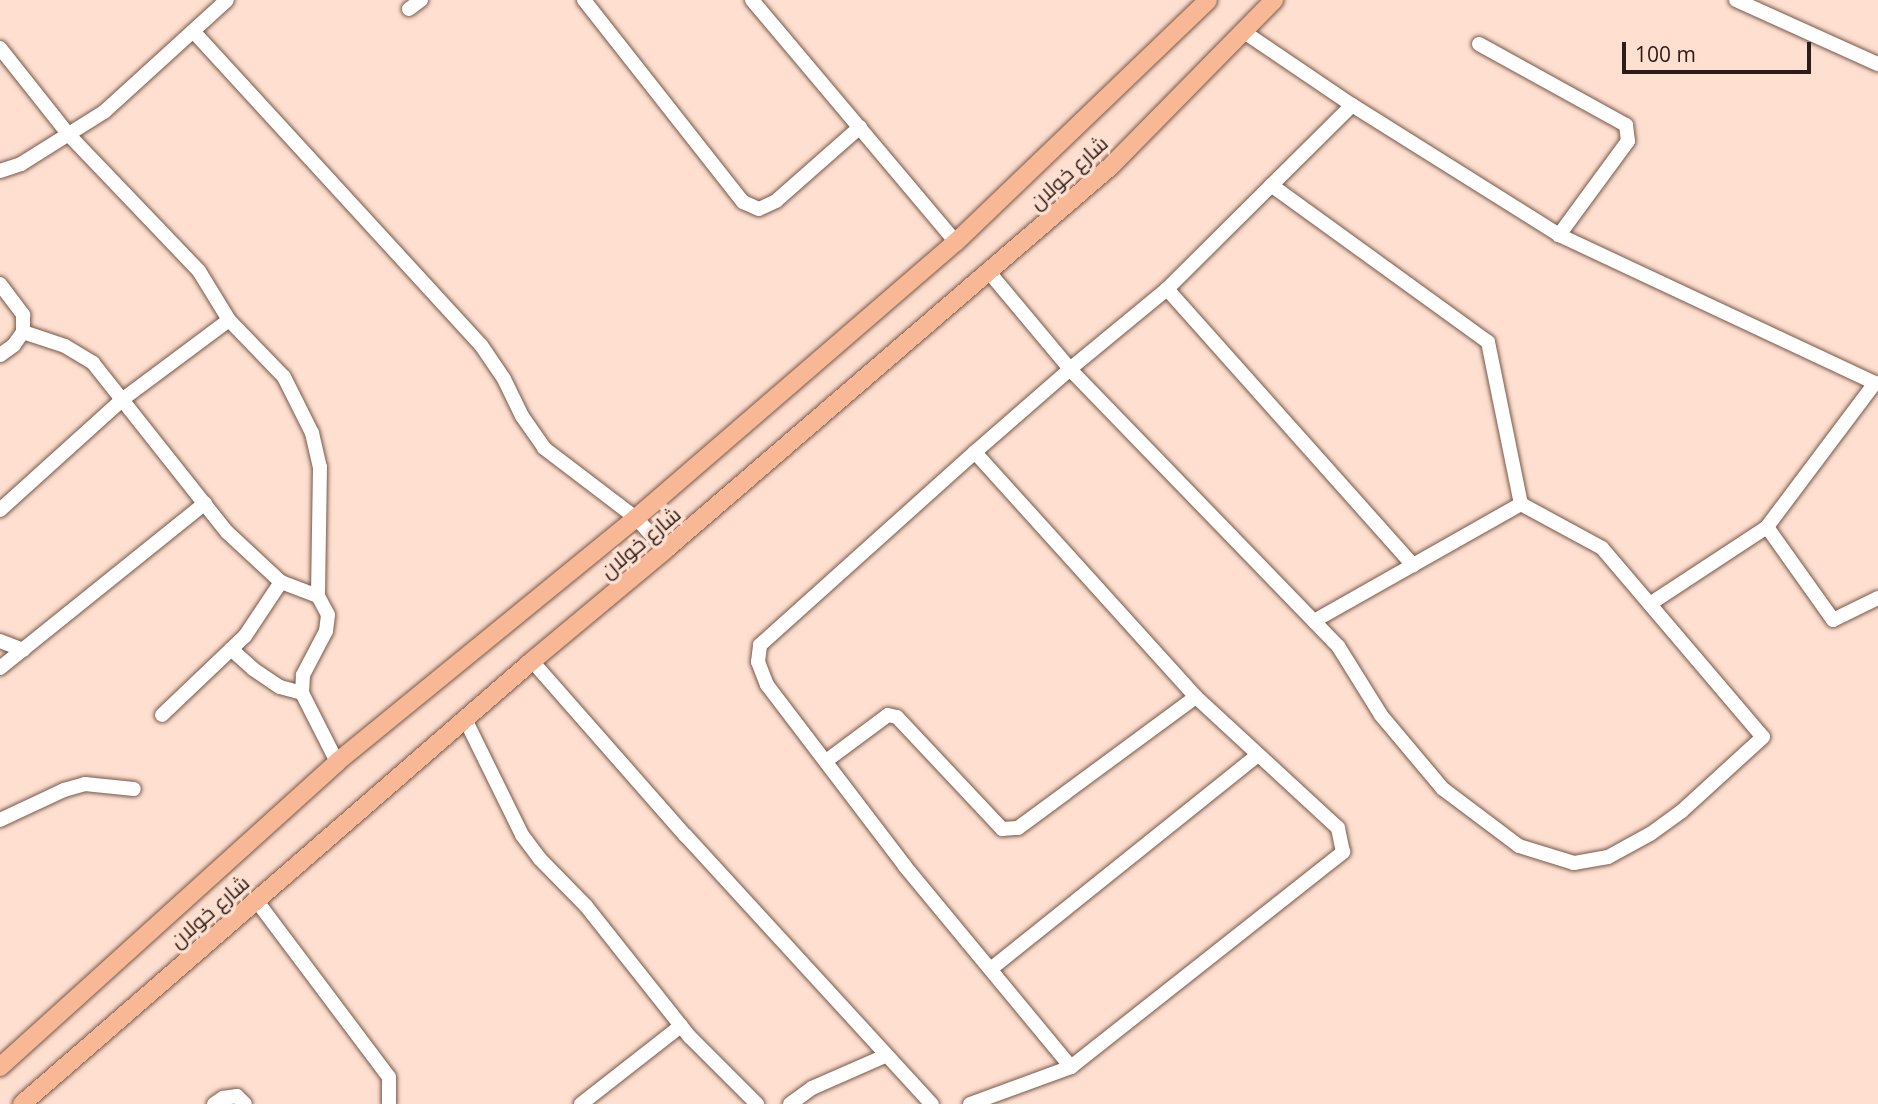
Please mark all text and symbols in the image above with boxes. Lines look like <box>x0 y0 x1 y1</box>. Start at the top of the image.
scale bar <box>1626 28 1815 72</box>
text: 100 m <box>1635 40 1696 68</box>
street label: شارع خولان <box>1023 130 1113 214</box>
street label: شارع خولان <box>595 501 685 583</box>
street label: شارع خولان <box>164 870 254 952</box>

